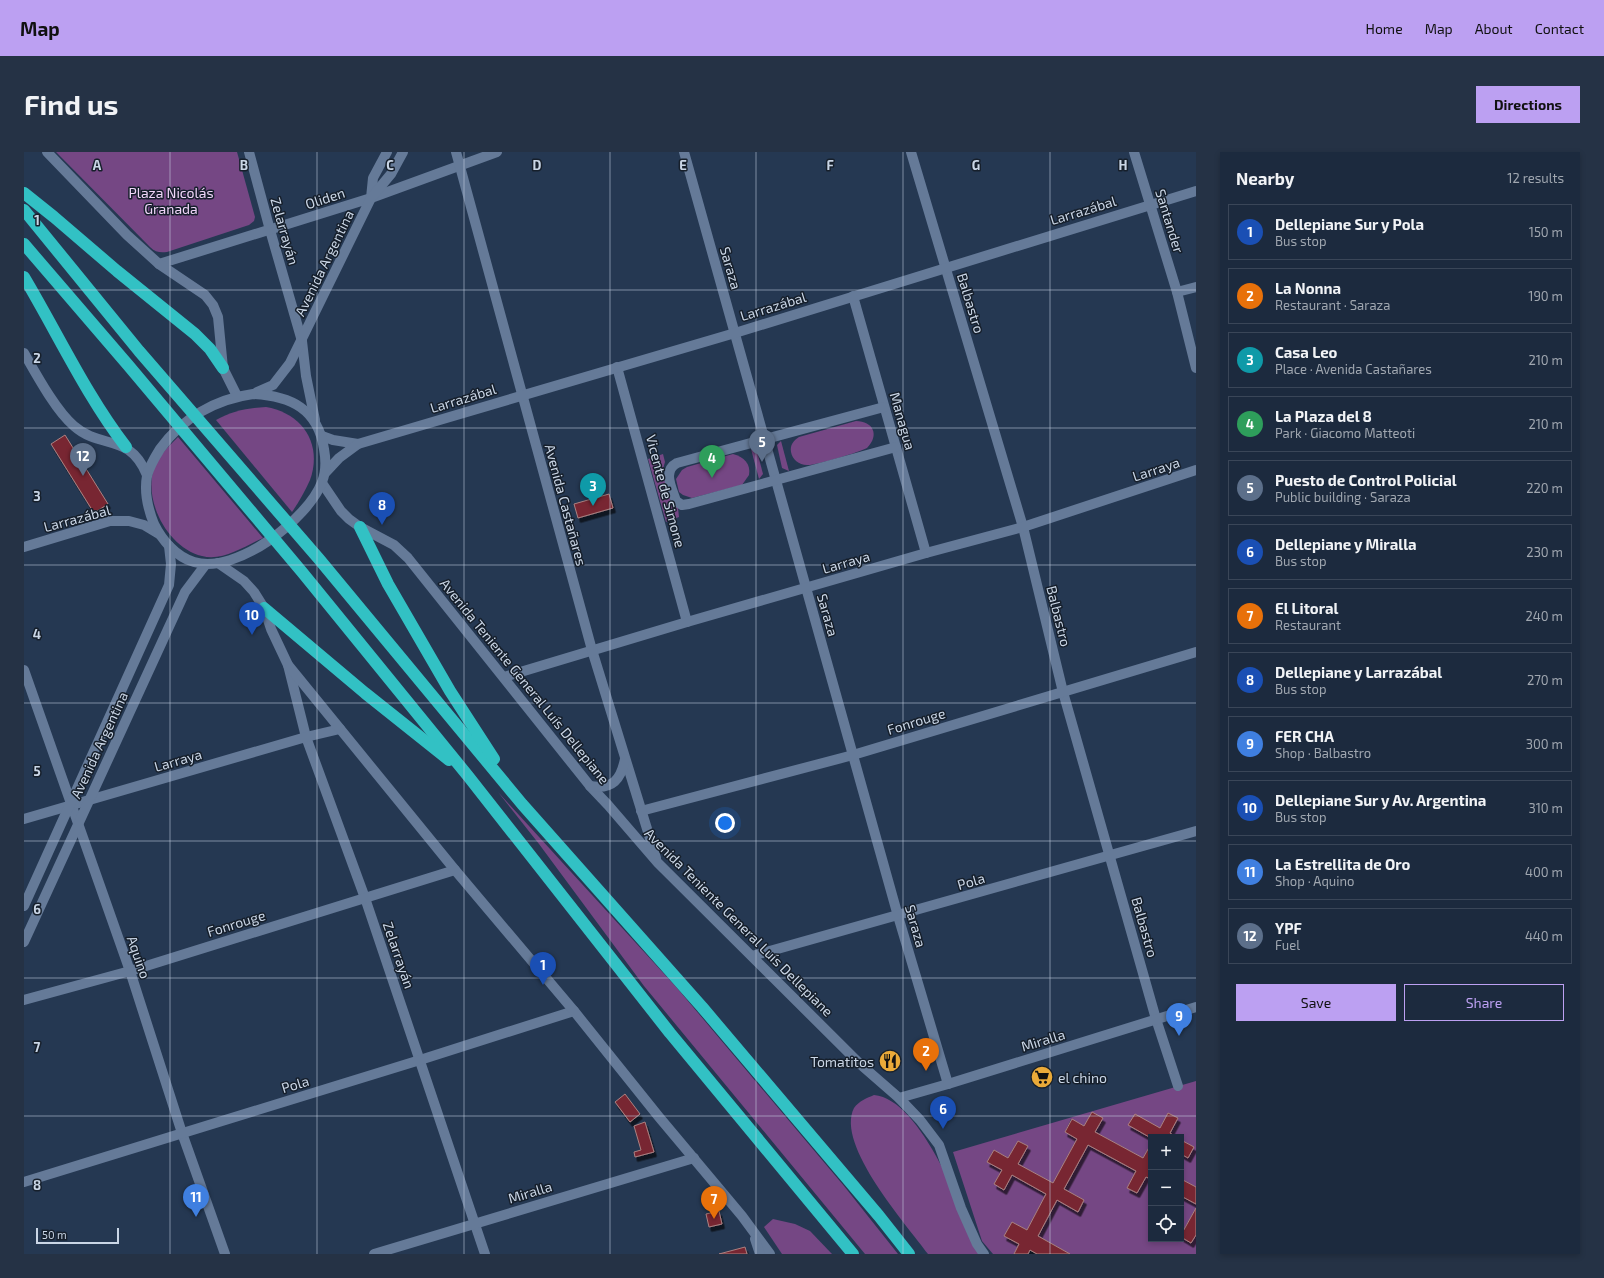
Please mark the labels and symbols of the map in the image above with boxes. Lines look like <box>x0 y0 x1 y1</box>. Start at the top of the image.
text: A <box>93 157 102 173</box>
text: B <box>240 157 248 173</box>
text: C <box>386 157 394 173</box>
text: D <box>533 157 542 173</box>
text: E <box>679 157 687 173</box>
text: F <box>826 157 834 173</box>
text: G <box>972 157 980 173</box>
text: H <box>1119 157 1128 173</box>
park label: Plaza Nicolás Granada <box>128 184 214 217</box>
street label: Oliden <box>303 184 347 212</box>
street label: Santander <box>1152 187 1188 255</box>
street label: Larrazábal <box>1048 192 1119 228</box>
street label: Zelarrayán <box>267 195 303 267</box>
street label: Avenida Argentina <box>291 207 357 319</box>
text: 1 <box>34 212 40 228</box>
street label: Saraza <box>717 245 745 291</box>
street label: Balbastro <box>954 271 988 335</box>
street label: Larrazábal <box>738 288 809 324</box>
text: 2 <box>33 350 41 366</box>
street label: Larrazábal <box>428 380 499 416</box>
street label: Managua <box>887 390 919 452</box>
pin: 5 <box>749 429 775 462</box>
street label: Vicente de Simone <box>643 433 689 549</box>
street label: Avenida Castañares <box>542 442 590 568</box>
pin: 12 <box>70 443 96 476</box>
pin: 4 <box>699 445 725 478</box>
street label: Larraya <box>1130 453 1182 485</box>
pin: 3 <box>580 473 606 506</box>
text: 3 <box>33 488 41 504</box>
pin: 8 <box>369 492 395 525</box>
street label: Larrazábal <box>42 501 113 535</box>
street label: Larraya <box>820 547 872 577</box>
street label: Avenida Teniente General Luís Dellepiane <box>437 575 613 787</box>
street label: Balbastro <box>1043 584 1075 648</box>
street label: Saraza <box>814 592 842 638</box>
pin: 10 <box>239 602 265 635</box>
text: 4 <box>33 626 41 642</box>
street label: Avenida Argentina <box>67 689 131 801</box>
street label: Fonrouge <box>885 704 947 738</box>
street label: Larraya <box>152 745 204 775</box>
text: 5 <box>33 763 41 779</box>
your location <box>715 813 735 833</box>
street label: Avenida Teniente General Luís Dellepiane <box>641 824 837 1020</box>
street label: Pola <box>955 869 987 893</box>
street label: Balbastro <box>1128 895 1162 959</box>
text: 6 <box>33 901 41 917</box>
street label: Saraza <box>902 903 930 949</box>
street label: Fonrouge <box>205 906 267 940</box>
street label: Zelarrayán <box>380 919 418 991</box>
street label: Aquino <box>124 933 154 981</box>
pin: 1 <box>530 952 556 985</box>
pin: 9 <box>1166 1003 1192 1036</box>
street label: Miralla <box>1019 1025 1067 1055</box>
pin: 2 <box>913 1038 939 1071</box>
text: 7 <box>34 1039 41 1055</box>
restaurant icon: Tomatitos <box>877 1048 903 1074</box>
place label: Tomatitos <box>810 1053 874 1070</box>
supermarket icon: el chino <box>1029 1064 1055 1090</box>
place label: el chino <box>1058 1069 1107 1086</box>
street label: Pola <box>279 1072 311 1096</box>
pin: 6 <box>930 1096 956 1129</box>
text: 8 <box>33 1177 41 1193</box>
street label: Miralla <box>506 1177 554 1207</box>
pin: 11 <box>183 1184 209 1217</box>
pin: 7 <box>701 1186 727 1219</box>
scale bar <box>36 1226 119 1245</box>

